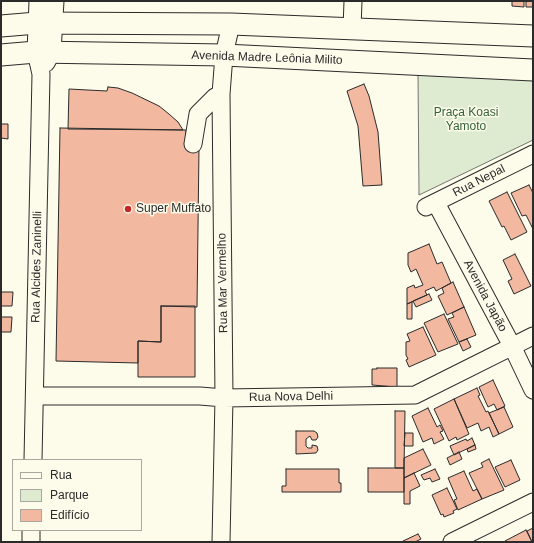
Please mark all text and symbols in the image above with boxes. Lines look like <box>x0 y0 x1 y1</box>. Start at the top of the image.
street label: Avenida Madre Leônia Milito <box>191 48 343 68</box>
park label: Praça Koasi Yamoto <box>434 106 498 134</box>
street label: Rua Nepal <box>450 162 508 200</box>
place label: Super Muffato <box>136 202 211 216</box>
marker: Super Muffato <box>123 204 133 214</box>
street label: Rua Alcides Zaninelli <box>29 211 45 323</box>
street label: Rua Mar Vermelho <box>215 233 231 333</box>
street label: Avenida Japão <box>460 258 510 334</box>
street label: Rua Nova Delhi <box>249 389 333 405</box>
legend <box>12 459 142 531</box>
text: Rua <box>50 468 72 482</box>
text: Parque <box>50 488 89 502</box>
text: Edifício <box>50 508 89 522</box>

